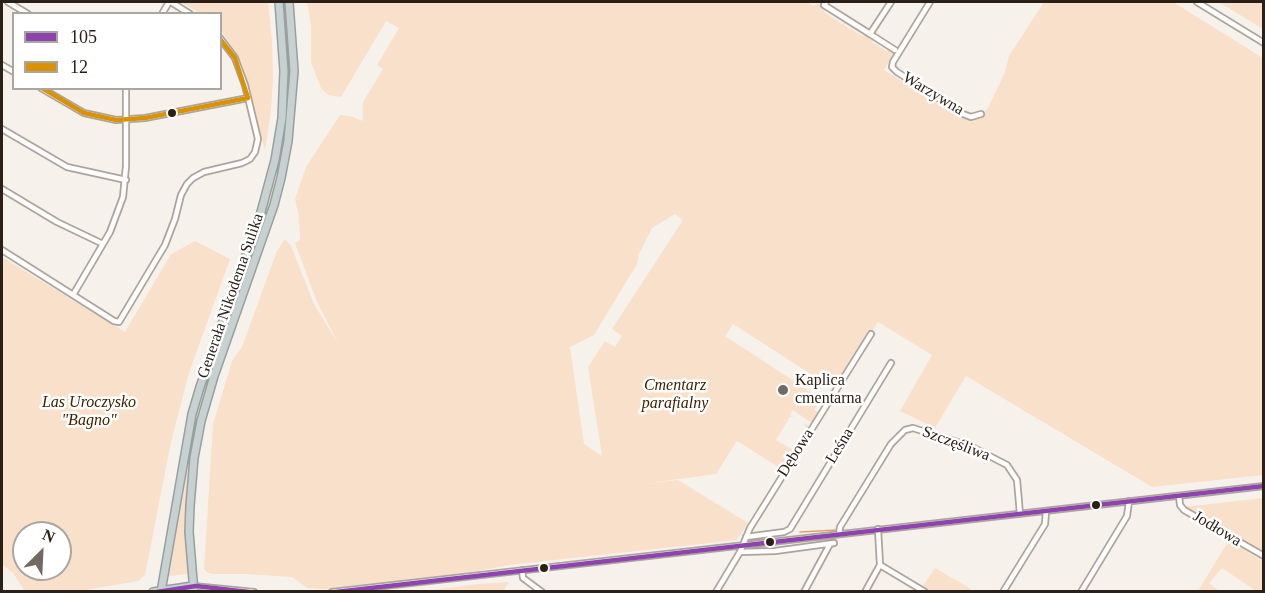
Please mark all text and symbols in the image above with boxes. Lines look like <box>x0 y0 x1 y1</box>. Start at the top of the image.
legend <box>12 12 222 90</box>
text: 105 <box>70 27 97 47</box>
text: 12 <box>70 57 88 77</box>
street label: Warzywna <box>899 68 967 120</box>
unlabelled marker <box>166 107 178 119</box>
street label: Generała Nikodema Sulika <box>194 211 268 381</box>
place label: Kaplica cmentarna <box>795 371 862 409</box>
park label: Cmentarz parafialny <box>642 376 708 414</box>
marker: Kaplica cmentarna <box>776 383 790 397</box>
park label: Las Uroczysko "Bagno" <box>42 393 136 431</box>
street label: Szczęśliwa <box>919 422 993 466</box>
street label: Dębowa <box>774 425 818 481</box>
street label: Leśna <box>822 425 858 467</box>
unlabelled marker <box>1090 499 1102 511</box>
street label: Jodłowa <box>1189 507 1245 551</box>
north arrow <box>12 521 72 581</box>
text: N <box>40 526 57 546</box>
unlabelled marker <box>764 536 776 548</box>
unlabelled marker <box>538 562 550 574</box>

